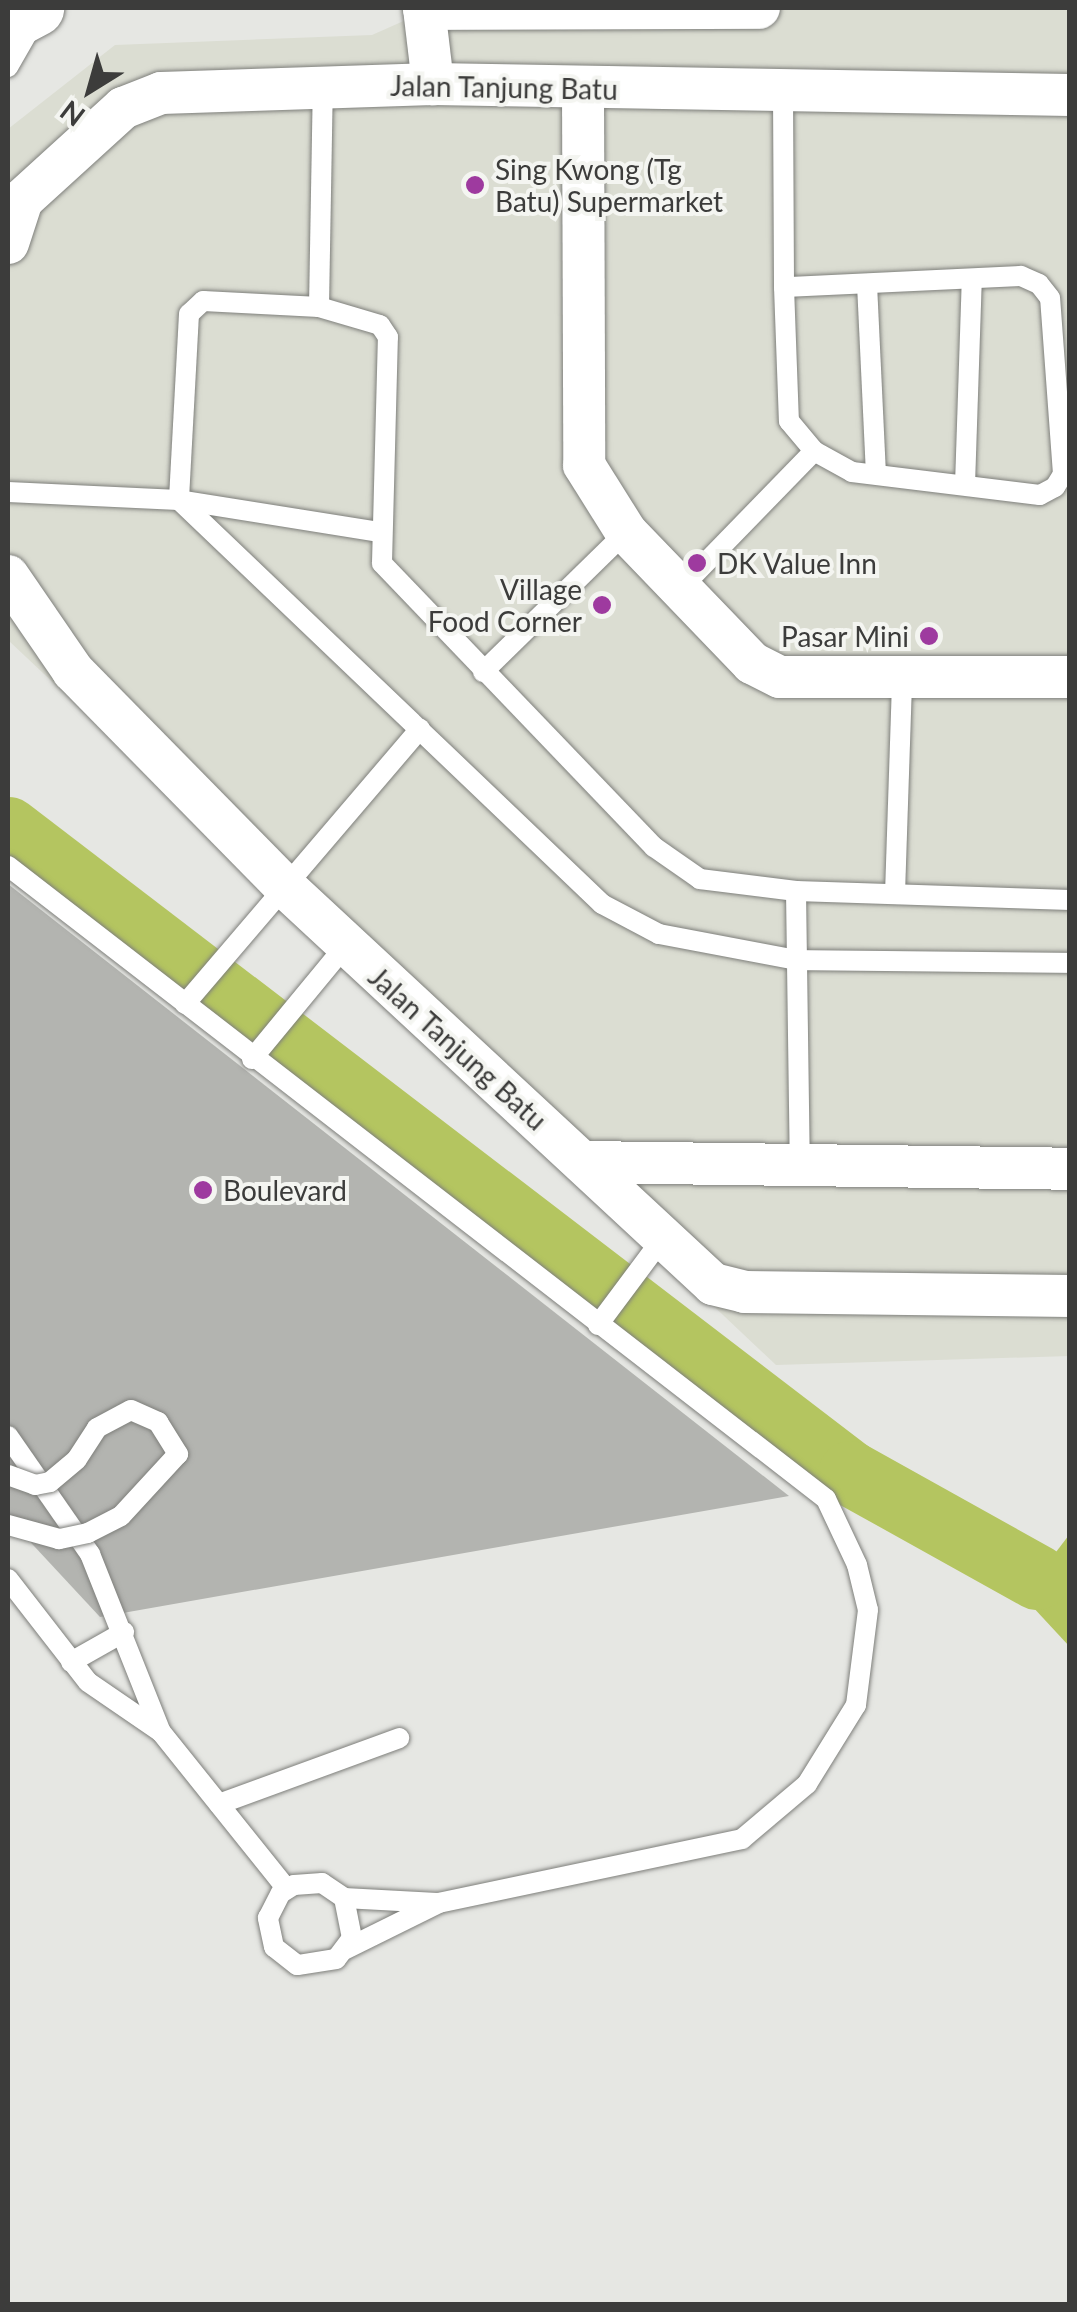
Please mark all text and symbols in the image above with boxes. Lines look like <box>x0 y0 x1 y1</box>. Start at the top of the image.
north arrow <box>40 40 140 140</box>
street label: Jalan Tanjung Batu <box>390 68 618 106</box>
text: N <box>53 94 91 134</box>
place label: Sing Kwong (Tg Batu) Supermarket <box>495 152 723 218</box>
marker: Sing Kwong (Tg Batu) Supermarket <box>464 174 486 196</box>
place label: DK Value Inn <box>717 546 878 580</box>
marker: DK Value Inn <box>686 552 708 574</box>
place label: Village Food Corner <box>428 572 582 638</box>
marker: Village Food Corner <box>591 594 613 616</box>
place label: Pasar Mini <box>780 619 909 653</box>
marker: Pasar Mini <box>918 625 940 647</box>
street label: Jalan Tanjung Batu <box>362 959 554 1137</box>
place label: Boulevard <box>223 1173 347 1207</box>
marker: Boulevard <box>192 1179 214 1201</box>

